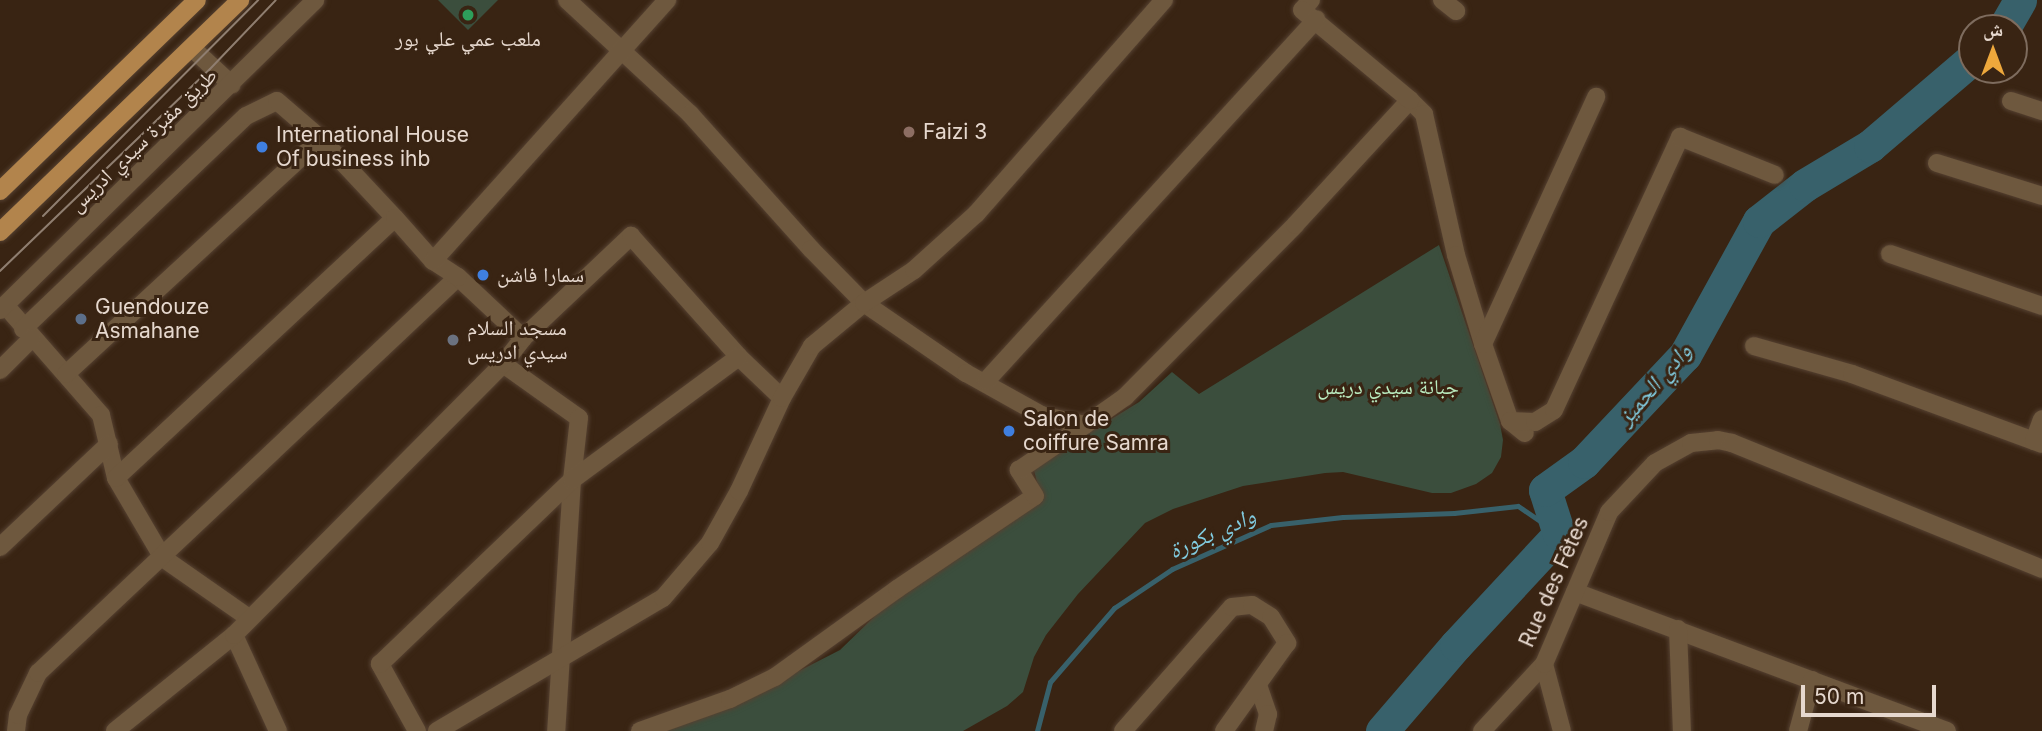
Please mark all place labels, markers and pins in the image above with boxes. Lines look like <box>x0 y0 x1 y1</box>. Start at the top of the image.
marker: ملعب عمي علي بور <box>460 7 476 23</box>
place label: ملعب عمي علي بور <box>395 26 541 52</box>
place label: Faizi 3 <box>923 119 987 145</box>
place label: International House Of business ihb <box>276 122 469 172</box>
marker: Faizi 3 <box>901 124 917 140</box>
marker: International House Of business ihb <box>254 139 270 155</box>
place label: سمارا فاشن <box>497 262 584 288</box>
marker: سمارا فاشن <box>475 267 491 283</box>
place label: Guendouze Asmahane <box>95 294 209 344</box>
marker: Guendouze Asmahane <box>73 311 89 327</box>
place label: مسجد السلام سيدي ادريس <box>467 315 568 365</box>
marker: مسجد السلام سيدي ادريس <box>445 332 461 348</box>
place label: Salon de coiffure Samra <box>1023 406 1169 456</box>
marker: Salon de coiffure Samra <box>1001 423 1017 439</box>

